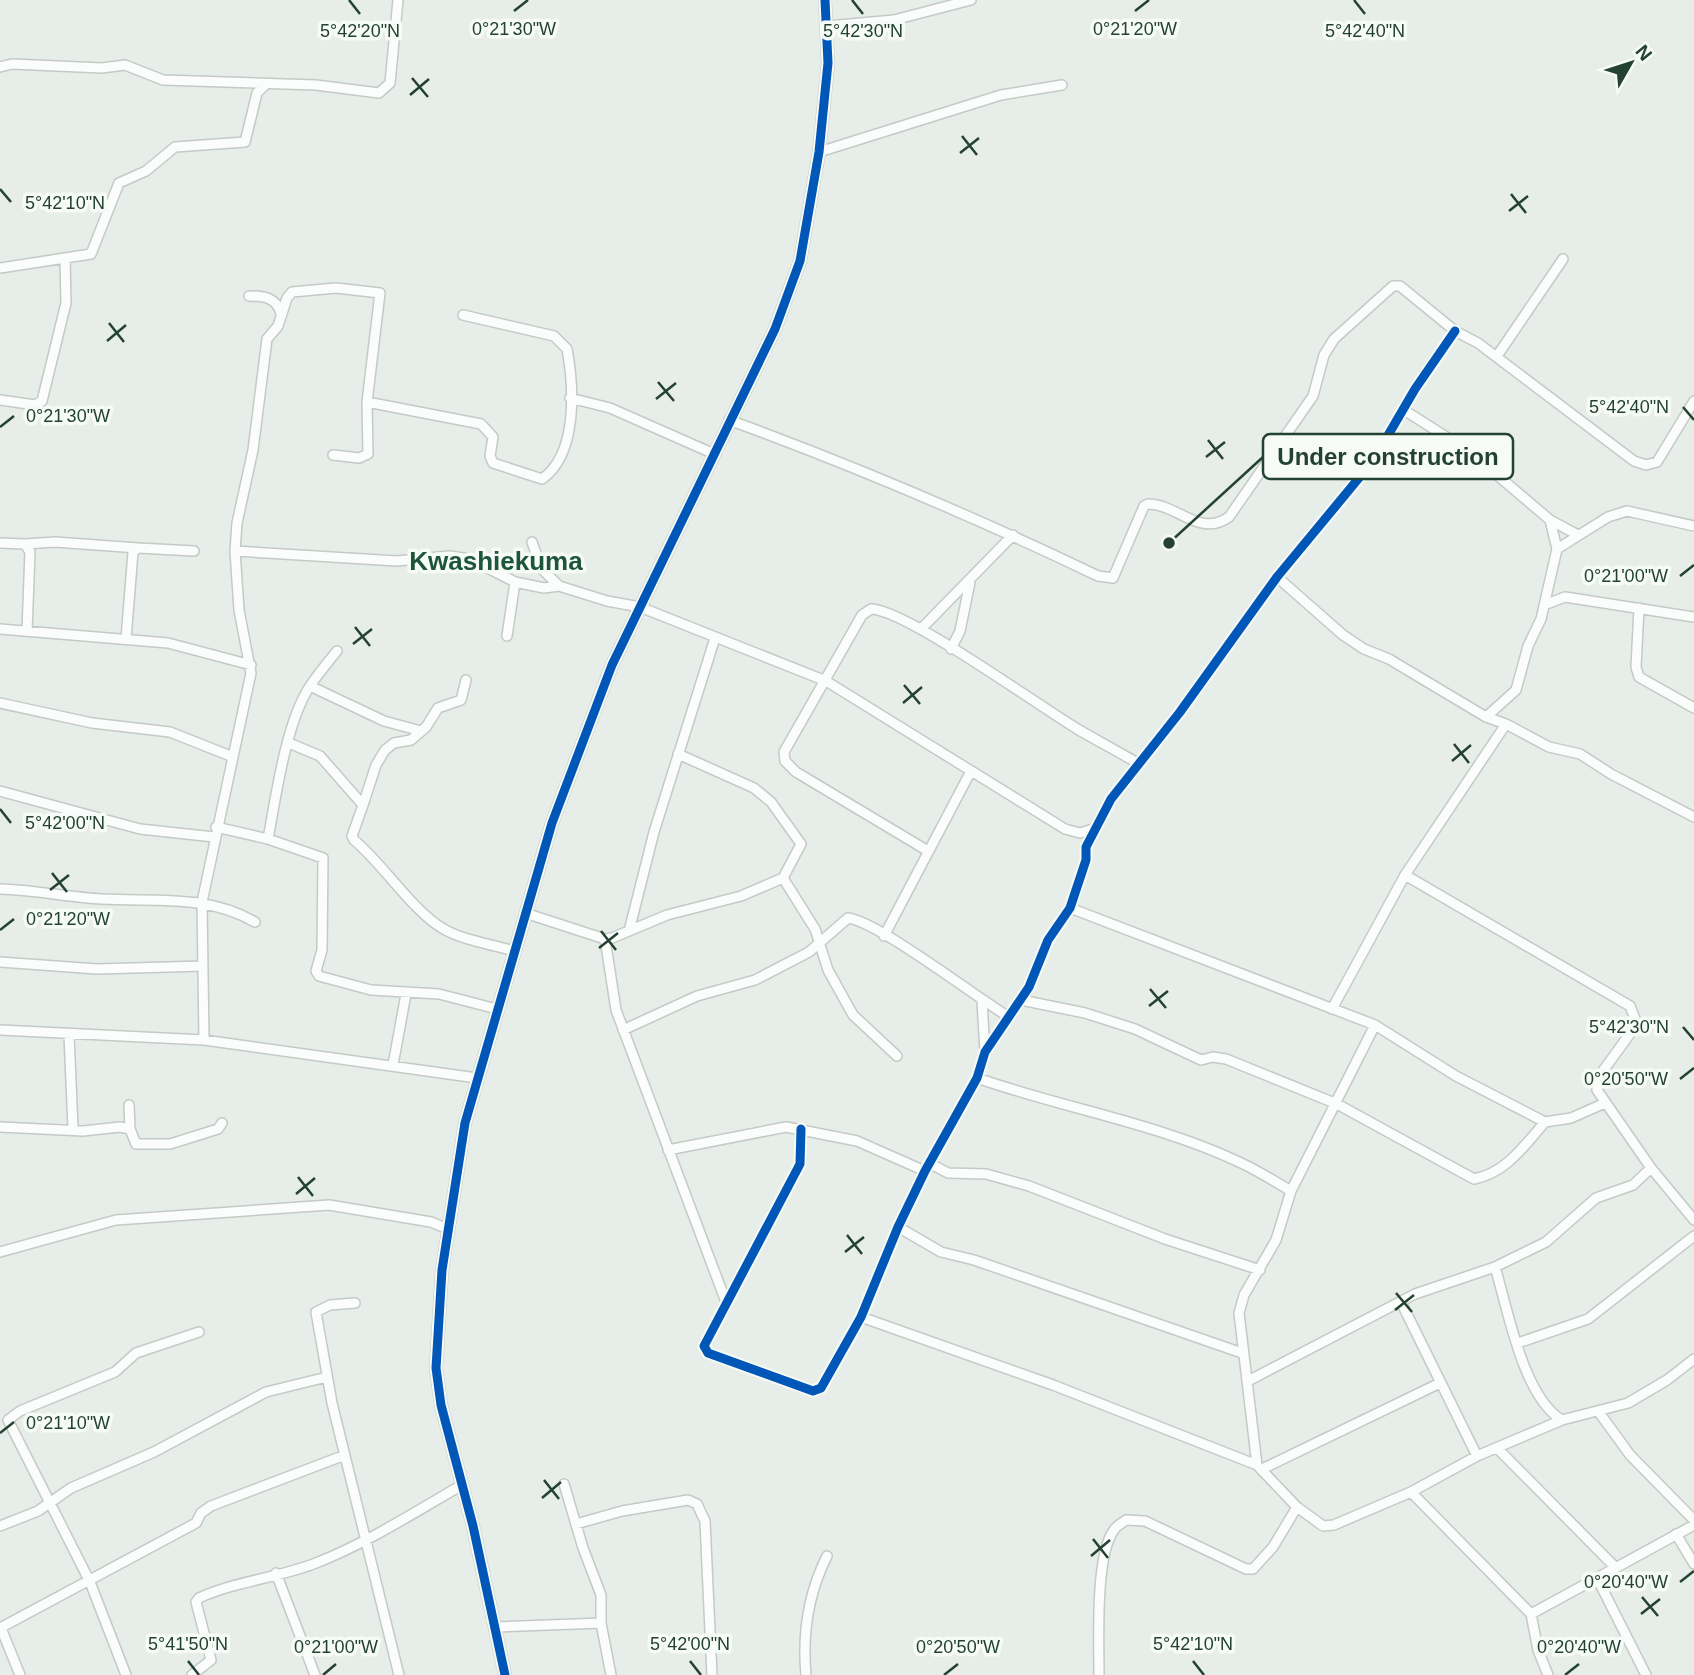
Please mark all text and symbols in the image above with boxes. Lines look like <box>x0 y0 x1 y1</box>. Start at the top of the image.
text: 0°21'30"W <box>472 19 556 39</box>
text: 0°21'20"W <box>1093 19 1177 39</box>
text: 5°42'20"N <box>320 21 400 41</box>
text: 5°42'30"N <box>823 21 903 41</box>
text: 5°42'40"N <box>1325 21 1405 41</box>
north arrow <box>1596 28 1666 98</box>
text: N <box>1631 41 1656 65</box>
text: 5°42'10"N <box>25 193 105 213</box>
text: 5°42'40"N <box>1589 397 1669 417</box>
text: 0°21'30"W <box>26 406 110 426</box>
callout: Under construction <box>1263 434 1513 479</box>
text: Under construction <box>1277 443 1499 470</box>
district label: Kwashiekuma <box>409 546 583 576</box>
text: 0°21'00"W <box>1584 566 1668 586</box>
text: 5°42'00"N <box>25 813 105 833</box>
text: 0°21'20"W <box>26 909 110 929</box>
text: 5°42'30"N <box>1589 1017 1669 1037</box>
text: 0°20'50"W <box>1584 1069 1668 1089</box>
text: 0°21'10"W <box>26 1413 110 1433</box>
text: 0°20'40"W <box>1584 1572 1668 1592</box>
text: 5°41'50"N <box>148 1634 228 1654</box>
text: 5°42'00"N <box>650 1634 730 1654</box>
text: 5°42'10"N <box>1153 1634 1233 1654</box>
text: 0°21'00"W <box>294 1637 378 1657</box>
text: 0°20'50"W <box>916 1637 1000 1657</box>
text: 0°20'40"W <box>1537 1637 1621 1657</box>

